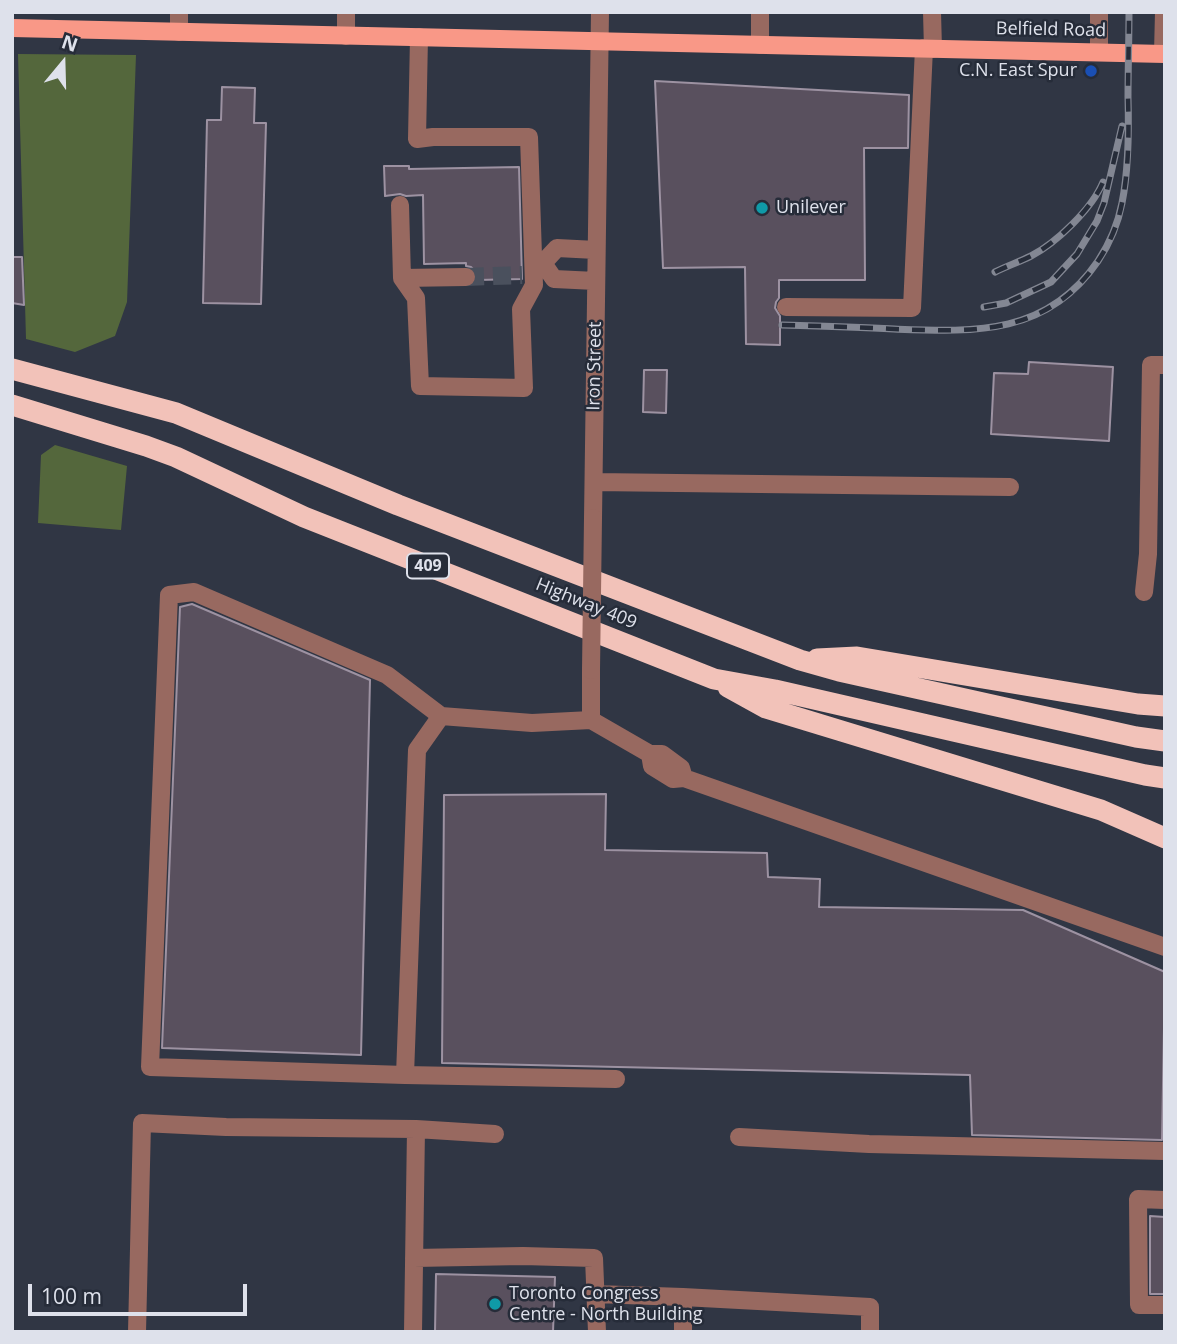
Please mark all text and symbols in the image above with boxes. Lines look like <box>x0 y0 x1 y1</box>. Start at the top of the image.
street label: Belfield Road <box>996 18 1106 42</box>
north arrow <box>28 28 98 98</box>
text: N <box>58 28 81 58</box>
place label: C.N. East Spur <box>959 60 1077 82</box>
marker: C.N. East Spur <box>1083 63 1099 79</box>
place label: Unilever <box>776 197 846 219</box>
marker: Unilever <box>754 200 770 216</box>
street label: Iron Street <box>583 321 607 411</box>
road number: 409 <box>407 554 449 579</box>
street label: Highway 409 <box>532 574 640 634</box>
scale bar <box>32 1270 250 1314</box>
text: 100 m <box>41 1282 102 1310</box>
place label: Toronto Congress Centre - North Building <box>509 1283 702 1326</box>
marker: Toronto Congress Centre - North Building <box>487 1296 503 1312</box>

